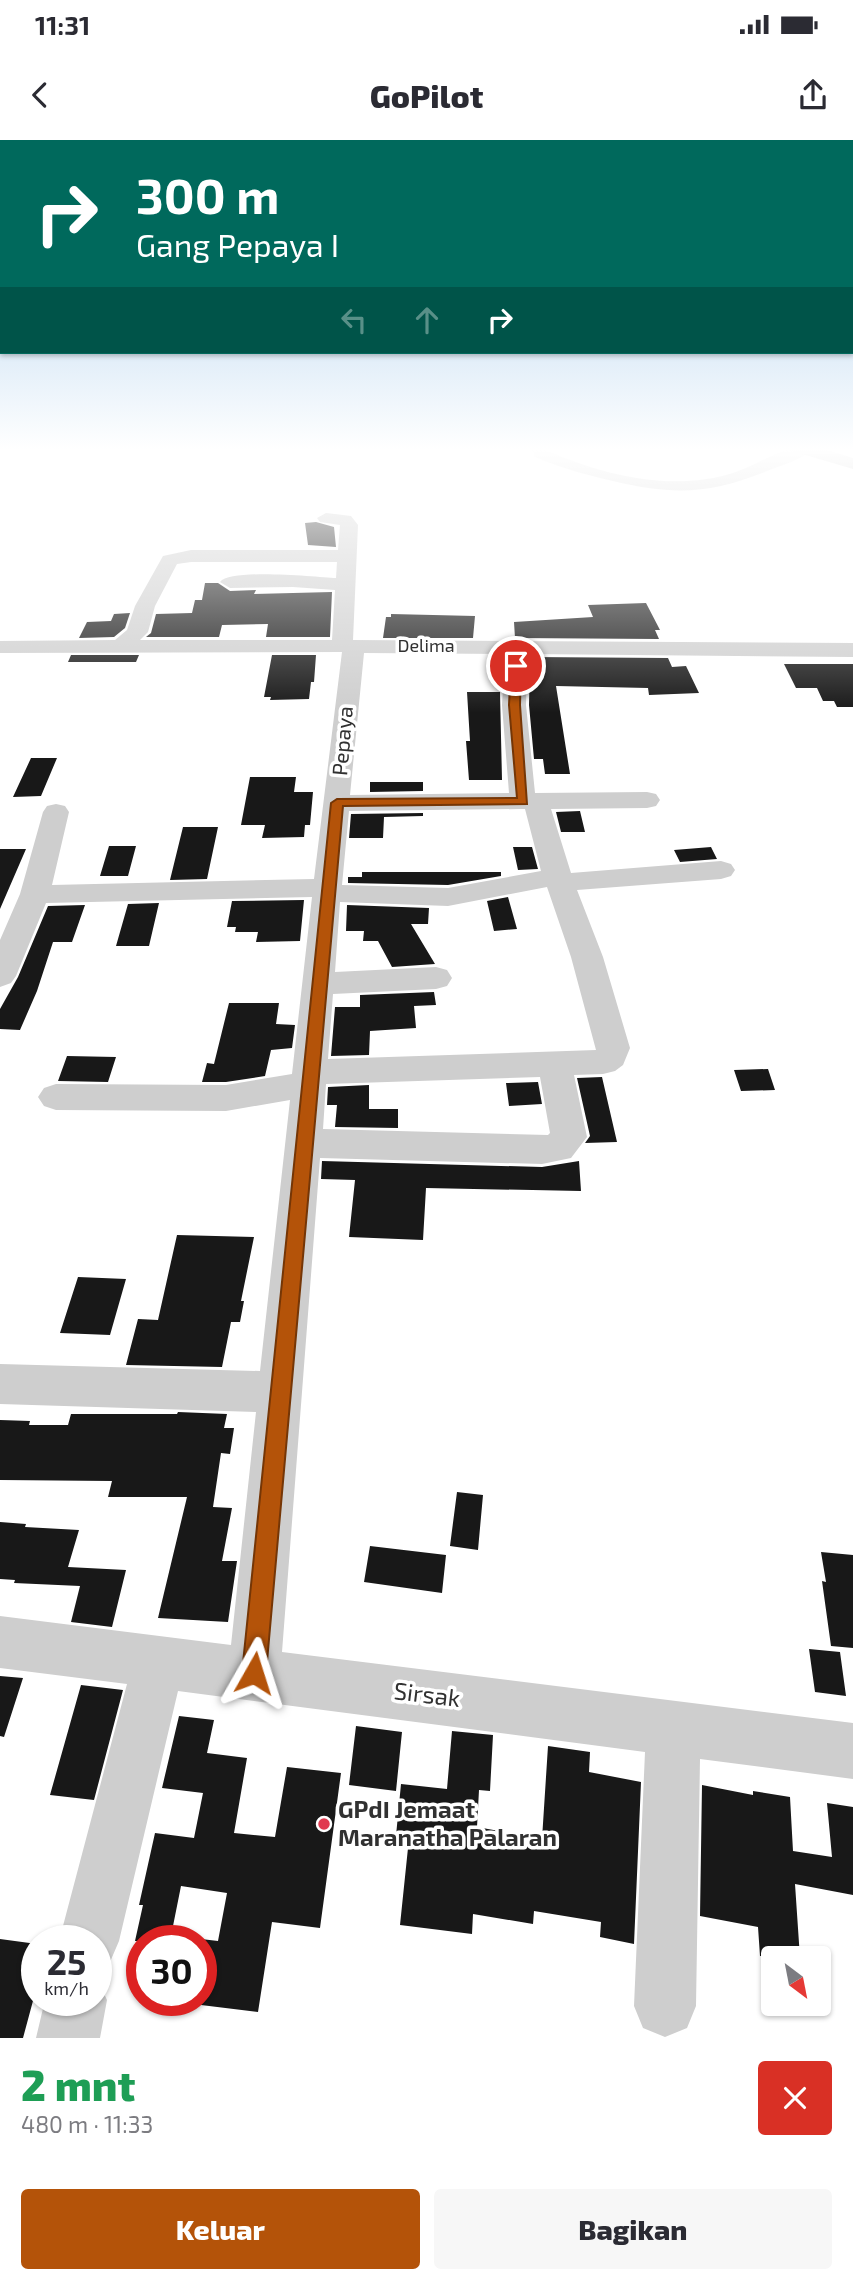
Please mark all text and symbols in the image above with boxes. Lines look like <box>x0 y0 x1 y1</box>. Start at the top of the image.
text: 11:31 <box>35 9 90 40</box>
icon: back <box>21 76 59 114</box>
text: GoPilot <box>370 76 483 114</box>
icon: share <box>794 76 832 114</box>
text: 300 m <box>136 165 279 224</box>
icon: right <box>21 168 112 259</box>
text: Gang Pepaya I <box>136 225 339 263</box>
icon: left <box>335 301 373 339</box>
icon: ahead <box>408 301 446 339</box>
icon: right <box>481 301 519 339</box>
street label: Delima <box>397 634 455 656</box>
pin <box>486 636 546 696</box>
icon: arrive <box>497 647 535 685</box>
street label: Pepaya <box>326 705 357 777</box>
position arrow <box>217 1636 291 1710</box>
street label: Sirsak <box>392 1675 462 1712</box>
place label: GPdI Jemaat Maranatha Palaran <box>338 1794 557 1851</box>
marker: GPdI Jemaat Maranatha Palaran <box>316 1816 332 1832</box>
speed limit sign: 30 <box>126 1925 217 2016</box>
text: 25 <box>47 1940 86 1982</box>
north arrow <box>761 1946 831 2016</box>
map controls <box>761 1946 831 2016</box>
text: km/h <box>44 1977 89 1999</box>
text: 2 mnt <box>21 2059 135 2109</box>
button: close <box>758 2061 832 2135</box>
text: 480 m · 11:33 <box>21 2110 153 2138</box>
button: Keluar <box>21 2189 420 2269</box>
button: Bagikan <box>434 2189 832 2269</box>

